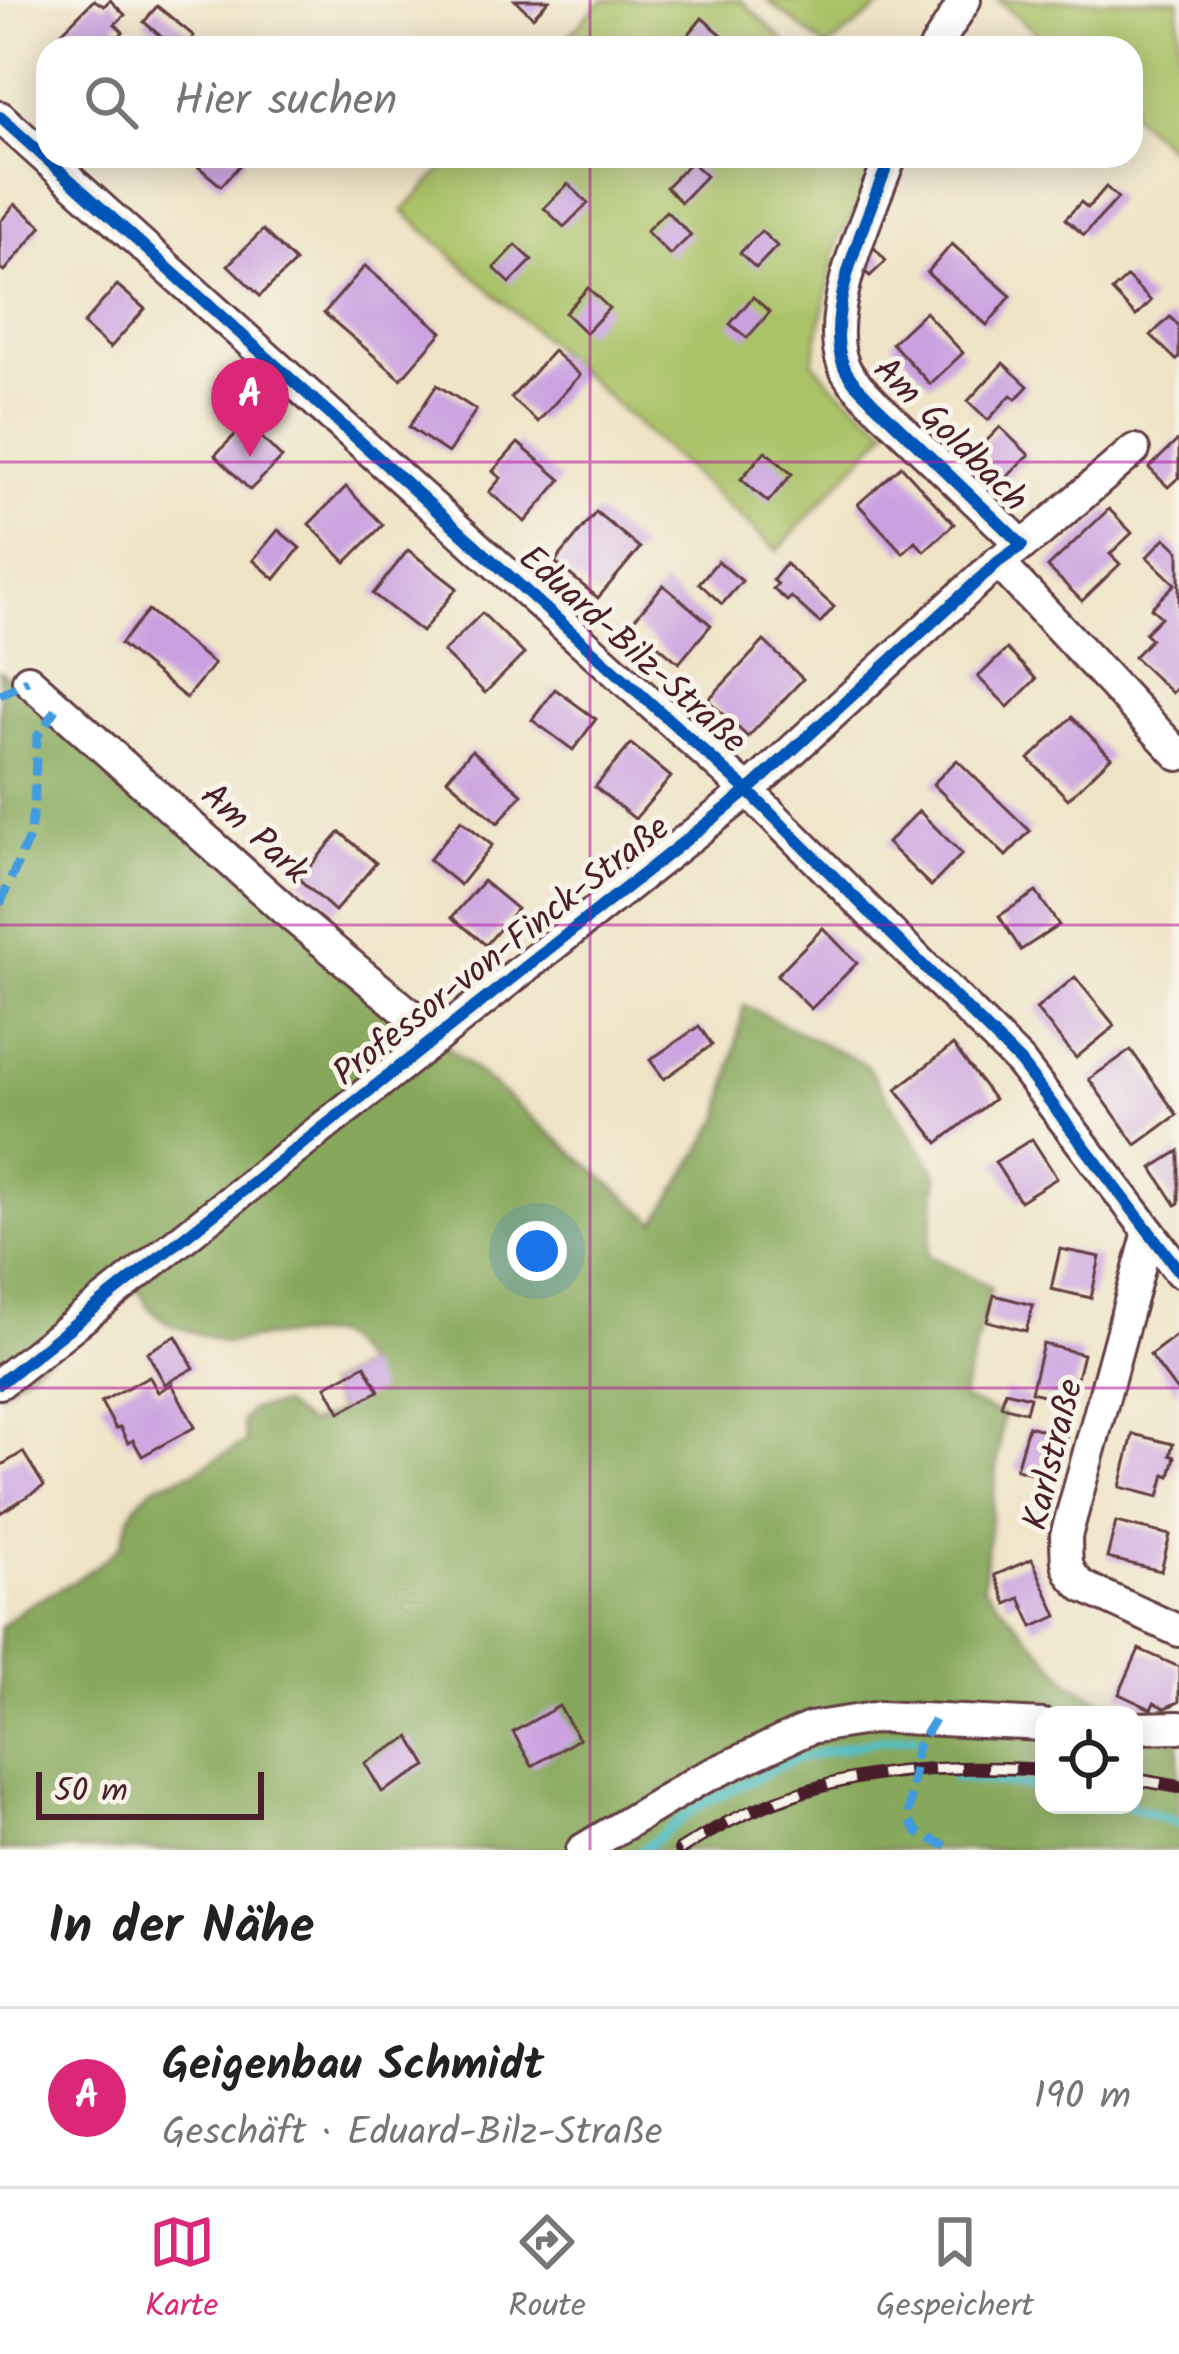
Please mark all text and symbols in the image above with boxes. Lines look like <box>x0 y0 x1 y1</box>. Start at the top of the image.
search box <box>36 36 1143 168</box>
text: Hier suchen <box>174 66 397 138</box>
icon: search <box>78 69 144 135</box>
street label: Am Goldbach <box>858 344 1041 527</box>
pin: A <box>211 358 289 457</box>
street label: Eduard-Bilz-Straße <box>504 532 759 769</box>
street label: Am Park <box>186 770 322 900</box>
street label: Professor-von-Finck-Straße <box>321 801 683 1102</box>
your location <box>507 1221 567 1281</box>
street label: Karlstraße <box>1008 1373 1101 1537</box>
map controls <box>1035 1706 1143 1814</box>
button: locate <box>1035 1706 1143 1814</box>
scale bar <box>36 1766 264 1819</box>
text: 50 m <box>54 1766 128 1819</box>
text: In der Nähe <box>48 1888 314 1969</box>
text: Geigenbau Schmidt <box>162 2031 544 2103</box>
text: A <box>75 2067 99 2129</box>
text: 190 m <box>1034 2067 1131 2129</box>
text: Geschäft · Eduard-Bilz-Straße <box>162 2103 663 2165</box>
tab: Karte <box>145 2209 218 2334</box>
tab: Route <box>508 2209 586 2334</box>
tab: Gespeichert <box>876 2209 1034 2334</box>

